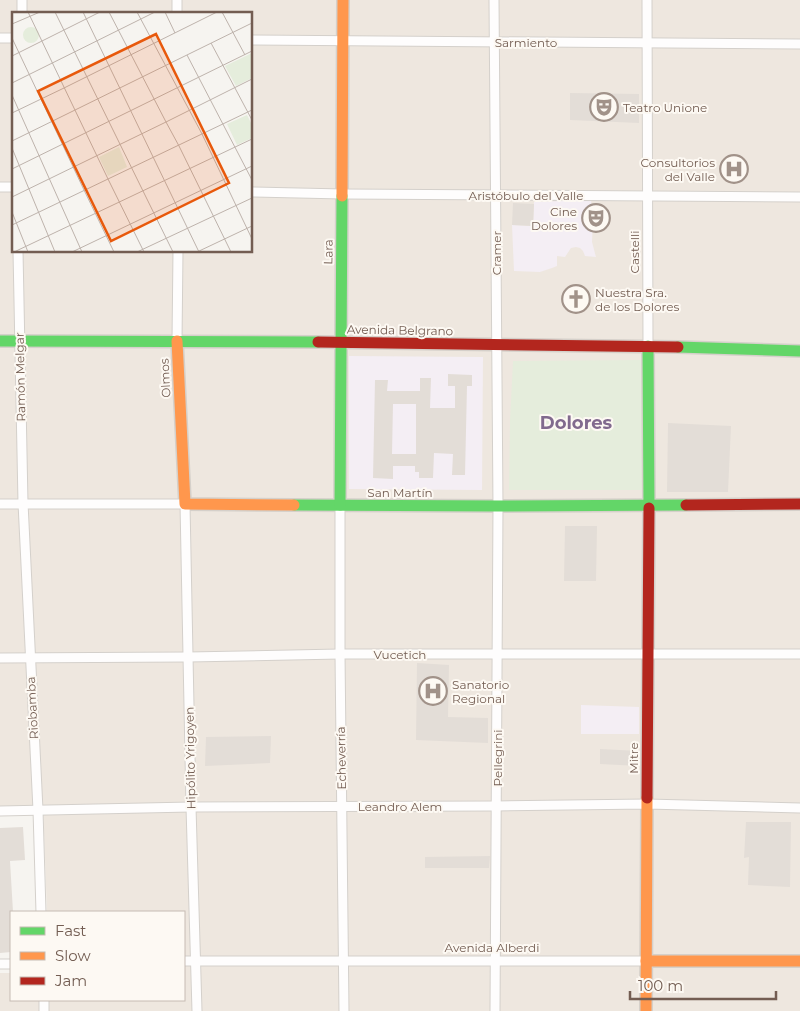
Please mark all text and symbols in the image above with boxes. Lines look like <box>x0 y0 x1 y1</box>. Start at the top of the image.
inset map <box>12 12 252 252</box>
street label: Sarmiento <box>495 35 557 50</box>
theatre icon: Teatro Unione <box>589 92 619 122</box>
place label: Teatro Unione <box>623 100 707 115</box>
hospital icon: Consultorios del Valle <box>719 154 749 184</box>
place label: Consultorios del Valle <box>641 155 715 184</box>
street label: Aristóbulo del Valle <box>469 188 583 203</box>
theatre icon: Cine Dolores <box>581 203 611 233</box>
place label: Cine Dolores <box>531 204 577 233</box>
street label: Cramer <box>489 230 504 275</box>
street label: Castelli <box>627 231 642 273</box>
street label: Lara <box>320 239 336 265</box>
church icon: Nuestra Sra. de los Dolores <box>561 284 591 314</box>
place label: Nuestra Sra. de los Dolores <box>595 285 679 314</box>
street label: Avenida Belgrano <box>347 322 453 338</box>
street label: Ramón Melgar <box>12 332 28 422</box>
street label: Olmos <box>156 358 174 398</box>
district label: Dolores <box>540 412 613 434</box>
street label: San Martín <box>367 485 433 500</box>
street label: Vucetich <box>374 647 426 662</box>
street label: Riobamba <box>23 676 41 740</box>
hospital icon: Sanatorio Regional <box>418 676 448 706</box>
place label: Sanatorio Regional <box>452 677 509 706</box>
street label: Hipólito Yrigoyen <box>182 707 198 809</box>
street label: Echeverría <box>333 726 349 790</box>
street label: Pellegrini <box>490 730 505 786</box>
street label: Mitre <box>626 742 641 774</box>
street label: Leandro Alem <box>358 799 442 814</box>
legend <box>10 911 185 1001</box>
text: Fast <box>55 921 86 940</box>
street label: Avenida Alberdi <box>445 940 539 955</box>
text: Slow <box>55 946 91 965</box>
scale bar <box>630 968 776 1000</box>
text: Jam <box>54 971 87 990</box>
text: 100 m <box>638 976 683 995</box>

